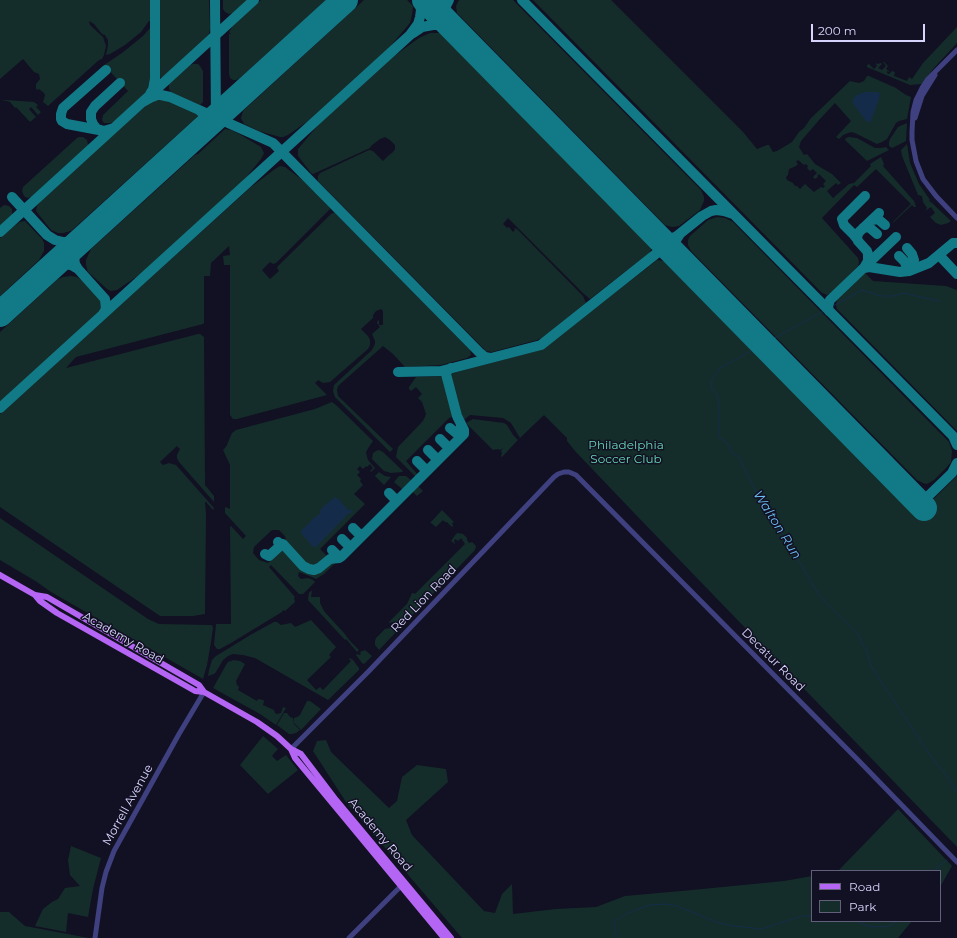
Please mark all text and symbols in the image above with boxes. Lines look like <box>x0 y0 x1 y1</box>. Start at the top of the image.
scale bar <box>813 16 927 42</box>
text: 200 m <box>818 23 857 38</box>
park label: Philadelphia Soccer Club <box>588 438 664 466</box>
water label: Walton Run <box>750 488 804 562</box>
street label: Red Lion Road <box>388 562 460 636</box>
street label: Academy Road <box>80 609 166 667</box>
street label: Decatur Road <box>738 625 808 695</box>
street label: Morrell Avenue <box>100 762 156 848</box>
street label: Academy Road <box>345 795 415 875</box>
legend <box>811 870 941 922</box>
text: Road <box>849 879 880 894</box>
text: Park <box>849 899 876 914</box>

